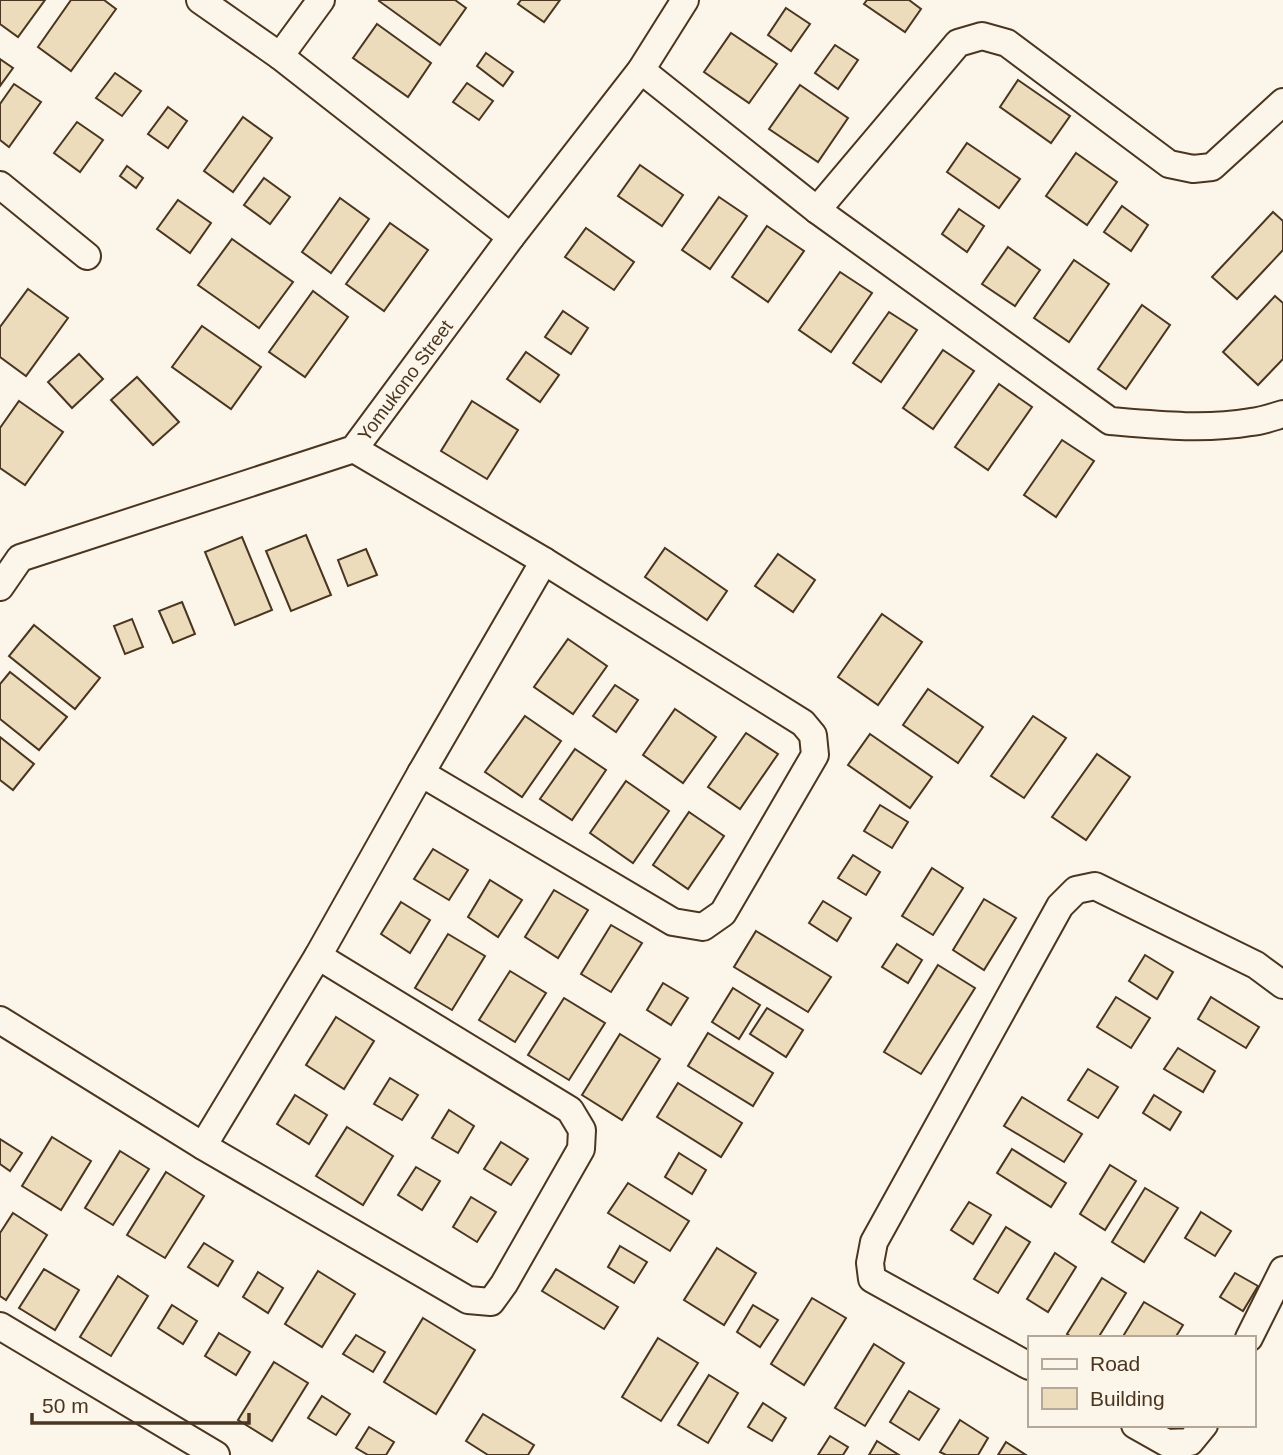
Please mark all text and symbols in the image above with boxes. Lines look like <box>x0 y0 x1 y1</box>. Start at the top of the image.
street label: Yomukono Street <box>354 315 457 445</box>
legend <box>1028 1336 1255 1427</box>
text: Road <box>1090 1352 1140 1375</box>
scale bar <box>32 1382 248 1426</box>
text: Building <box>1090 1387 1165 1410</box>
text: 50 m <box>42 1394 89 1417</box>

